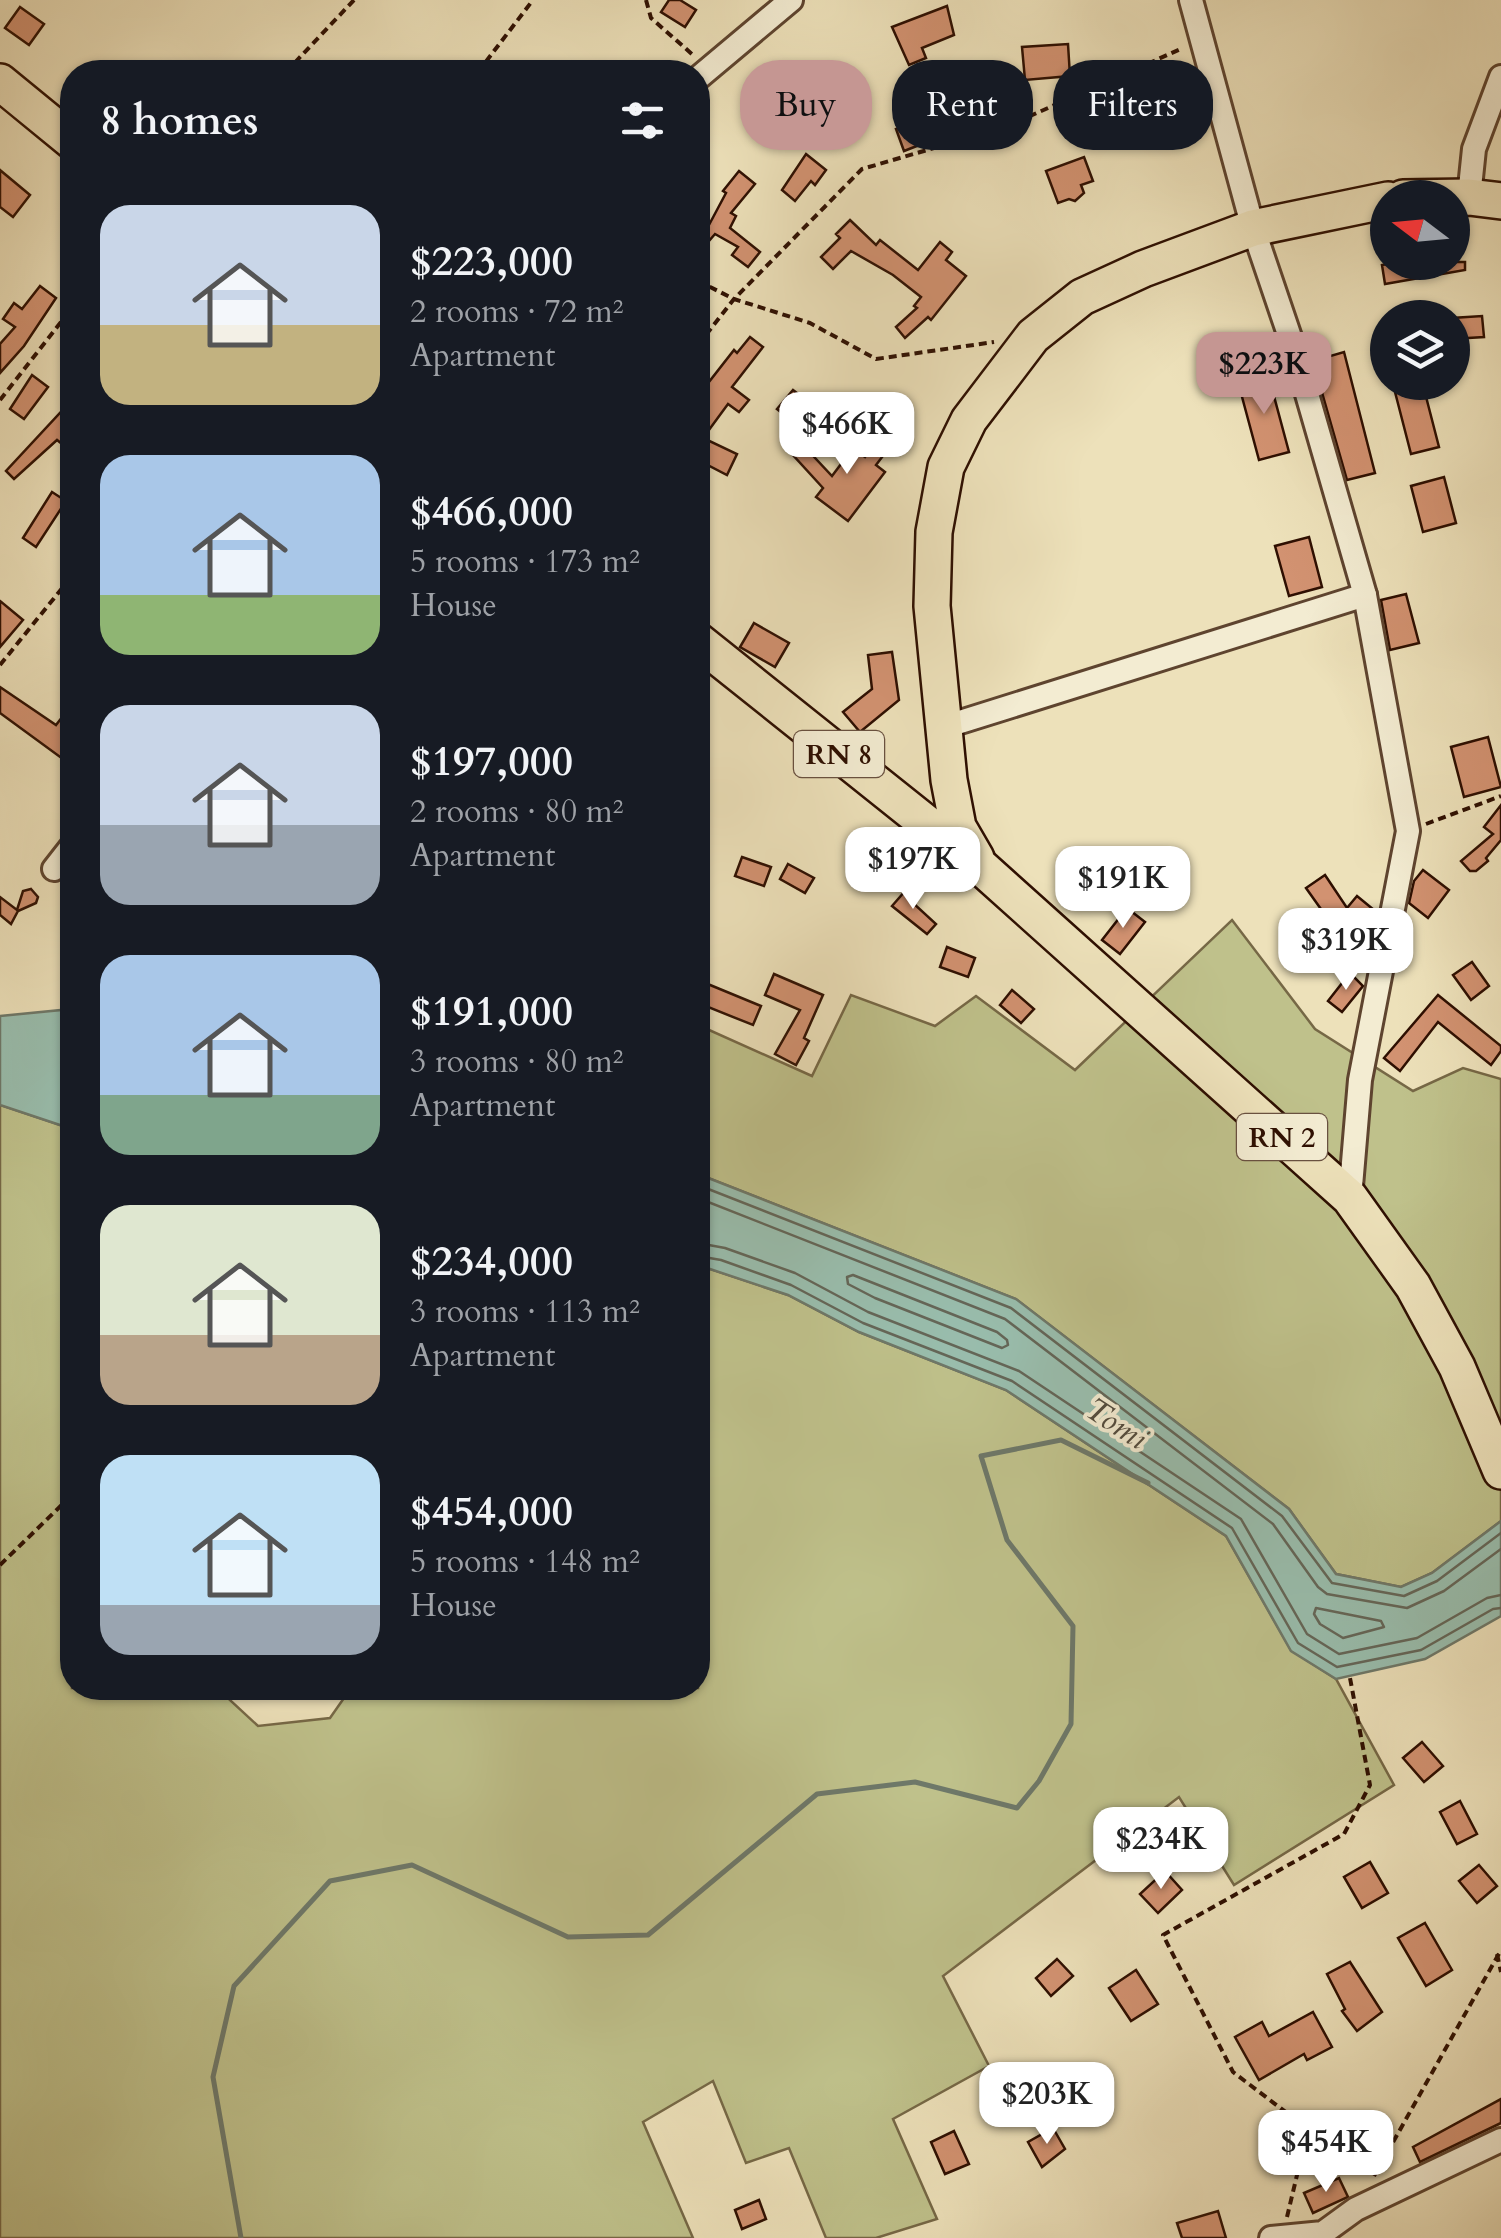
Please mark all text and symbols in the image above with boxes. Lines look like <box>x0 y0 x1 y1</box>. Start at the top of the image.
chip: Buy <box>740 60 872 150</box>
chip: Rent <box>892 60 1033 150</box>
chip: Filters <box>1053 60 1213 150</box>
text: 8 homes <box>100 92 258 149</box>
icon: filters <box>615 93 670 148</box>
north arrow <box>1370 180 1470 280</box>
map controls <box>1370 180 1470 400</box>
text: $223,000 <box>410 233 573 290</box>
icon: home <box>180 245 300 365</box>
text: 2 rooms · 72 m² <box>410 290 623 334</box>
button: layers <box>1370 300 1470 400</box>
pin: $223K <box>1194 332 1334 417</box>
text: Apartment <box>410 334 555 378</box>
text: $223K <box>1218 342 1310 386</box>
pin: $466K <box>777 392 917 477</box>
text: $466K <box>801 402 893 446</box>
text: $466,000 <box>410 483 573 540</box>
icon: home <box>180 495 300 615</box>
text: 5 rooms · 173 m² <box>410 540 640 584</box>
text: House <box>410 584 497 628</box>
road number: RN 8 <box>794 731 884 777</box>
text: $197,000 <box>410 733 573 790</box>
icon: home <box>180 745 300 865</box>
text: 2 rooms · 80 m² <box>410 790 623 834</box>
pin: $197K <box>843 827 983 912</box>
text: Apartment <box>410 834 555 878</box>
text: $197K <box>867 837 959 881</box>
pin: $191K <box>1053 846 1193 931</box>
text: $191K <box>1077 856 1169 900</box>
pin: $319K <box>1276 908 1416 993</box>
text: $319K <box>1300 918 1392 962</box>
text: $191,000 <box>410 983 573 1040</box>
icon: home <box>180 995 300 1115</box>
text: 3 rooms · 80 m² <box>410 1040 623 1084</box>
text: Apartment <box>410 1084 555 1128</box>
road number: RN 2 <box>1237 1114 1327 1160</box>
text: $234,000 <box>410 1233 573 1290</box>
icon: home <box>180 1245 300 1365</box>
text: 3 rooms · 113 m² <box>410 1290 640 1334</box>
text: Apartment <box>410 1334 555 1378</box>
water label: Tomi <box>1077 1387 1156 1460</box>
text: $454,000 <box>410 1483 573 1540</box>
icon: home <box>180 1495 300 1615</box>
text: 5 rooms · 148 m² <box>410 1540 640 1584</box>
text: House <box>410 1584 497 1628</box>
pin: $234K <box>1091 1807 1231 1892</box>
text: $234K <box>1115 1817 1207 1861</box>
pin: $203K <box>977 2062 1117 2147</box>
text: $203K <box>1001 2072 1093 2116</box>
pin: $454K <box>1256 2110 1396 2195</box>
text: $454K <box>1280 2120 1372 2164</box>

